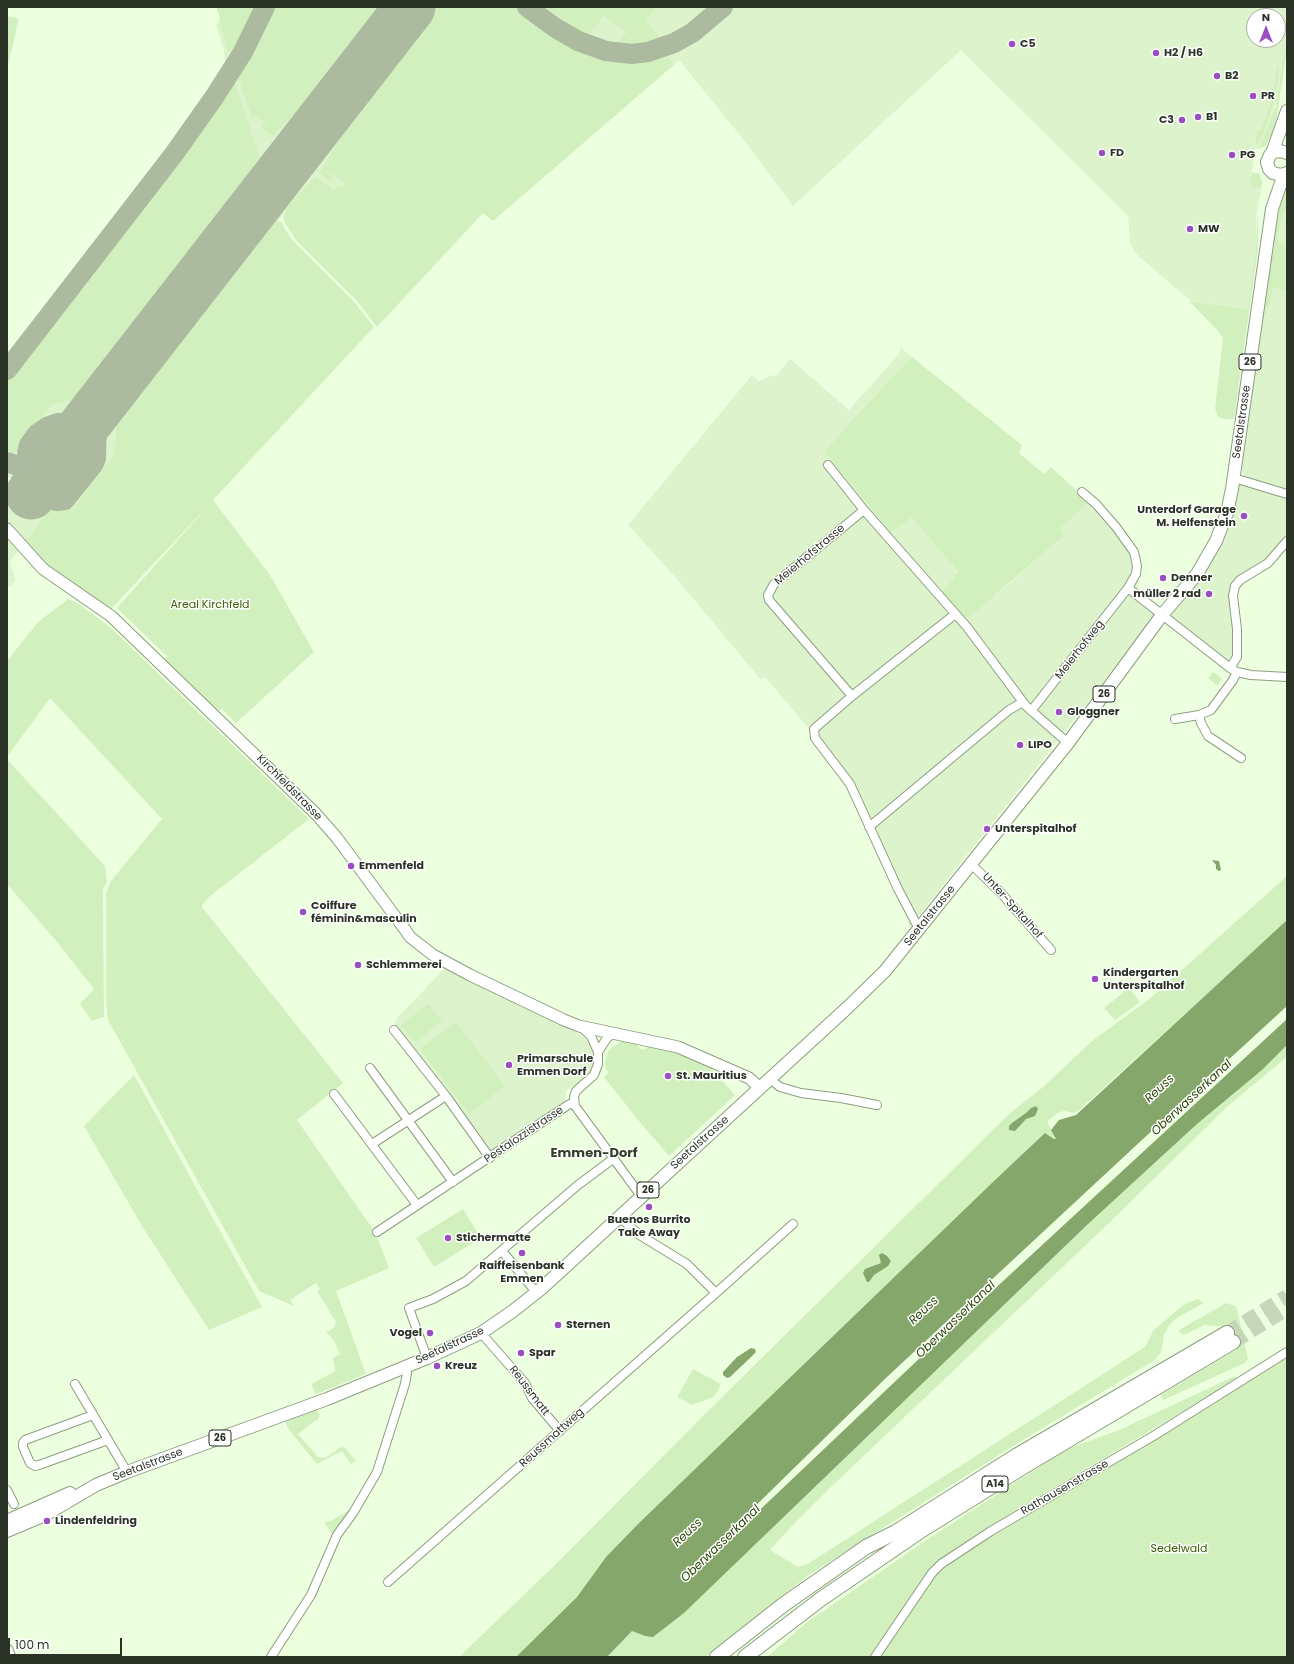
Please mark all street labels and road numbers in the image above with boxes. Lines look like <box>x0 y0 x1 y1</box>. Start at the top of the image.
road number: 26 <box>1239 354 1261 370</box>
street label: Seetalstrasse <box>1230 385 1254 459</box>
street label: Meierhofstrasse <box>772 522 848 588</box>
street label: Meierhofweg <box>1053 618 1107 682</box>
road number: 26 <box>1093 686 1115 702</box>
street label: Kirchfeldstrasse <box>253 752 325 824</box>
street label: Unter-Spitalhof <box>979 870 1045 942</box>
street label: Seetalstrasse <box>902 883 958 949</box>
street label: Pestalozzistrasse <box>482 1104 566 1166</box>
street label: Seetalstrasse <box>668 1113 732 1173</box>
road number: 26 <box>637 1182 659 1198</box>
street label: Seetalstrasse <box>414 1324 486 1368</box>
street label: Reussmatt <box>506 1364 552 1418</box>
street label: Reussmattweg <box>517 1406 587 1470</box>
road number: 26 <box>209 1430 231 1446</box>
street label: Seetalstrasse <box>111 1446 185 1484</box>
street label: Rathausenstrasse <box>1019 1458 1111 1518</box>
road number: A14 <box>982 1476 1008 1492</box>

